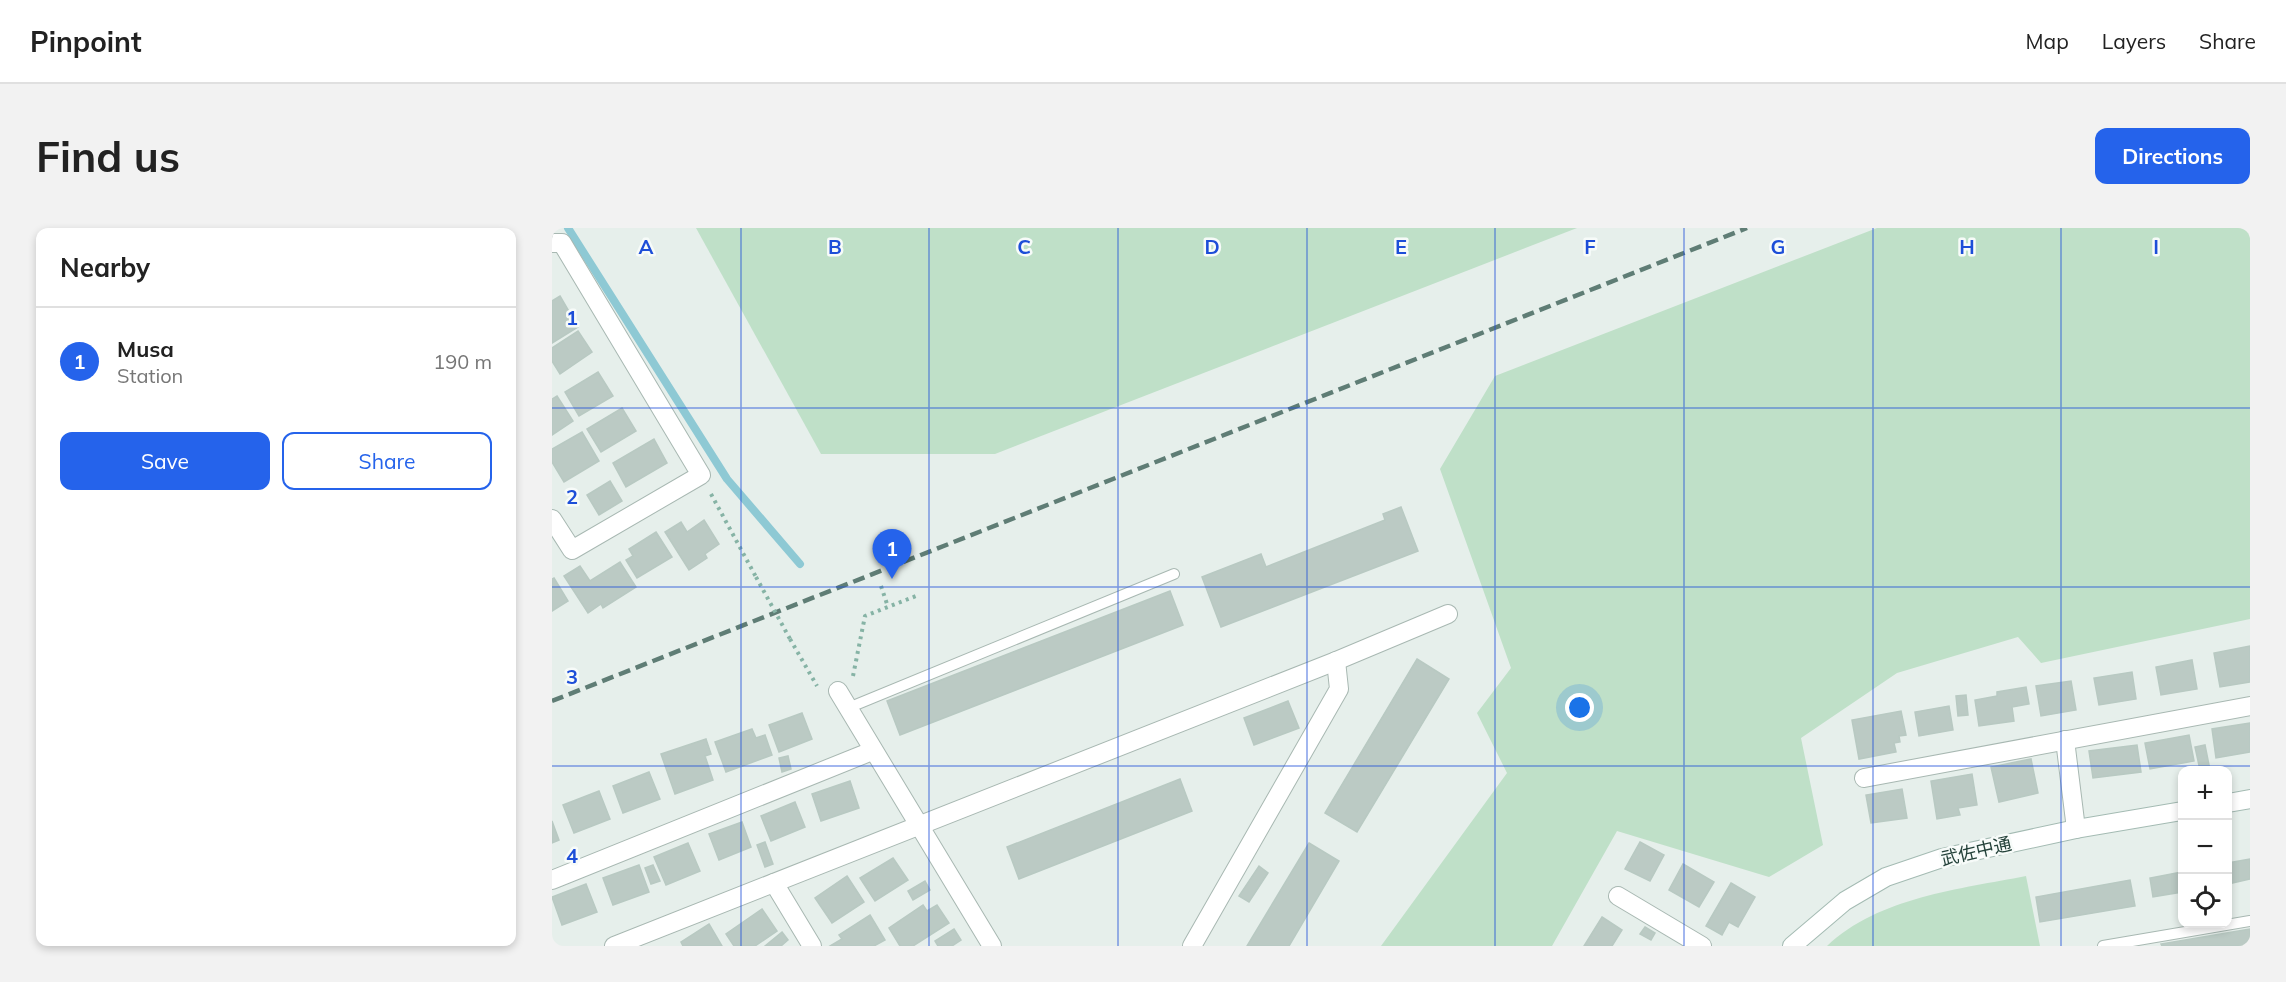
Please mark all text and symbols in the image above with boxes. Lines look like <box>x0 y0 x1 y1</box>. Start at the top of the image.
text: Pinpoint <box>30 24 142 59</box>
text: Map <box>2026 28 2069 54</box>
text: Layers <box>2102 28 2166 54</box>
text: Share <box>2199 28 2256 54</box>
button: Directions <box>2095 128 2250 184</box>
text: Find us <box>36 130 180 183</box>
text: A <box>639 234 654 259</box>
text: B <box>828 234 842 259</box>
text: C <box>1017 234 1031 259</box>
text: D <box>1204 234 1220 259</box>
text: E <box>1395 234 1407 259</box>
text: F <box>1584 234 1596 259</box>
text: G <box>1771 234 1785 259</box>
text: H <box>1959 234 1975 259</box>
text: I <box>2153 234 2159 259</box>
text: Nearby <box>60 251 150 284</box>
text: 1 <box>566 305 578 330</box>
text: Musa <box>117 335 174 363</box>
text: 1 <box>74 349 86 374</box>
text: 190 m <box>433 349 492 374</box>
text: Station <box>117 363 183 388</box>
button: Save <box>60 432 270 490</box>
button: Share <box>282 432 492 490</box>
text: 2 <box>566 484 578 509</box>
pin: 1 <box>872 530 912 579</box>
text: 3 <box>566 664 578 689</box>
your location <box>1565 693 1594 722</box>
map controls <box>2178 766 2232 928</box>
button: + <box>2178 766 2232 820</box>
button: − <box>2178 820 2232 874</box>
street label: 武佐中通 <box>1938 832 2014 870</box>
text: 4 <box>566 843 578 868</box>
button: locate <box>2178 874 2232 928</box>

